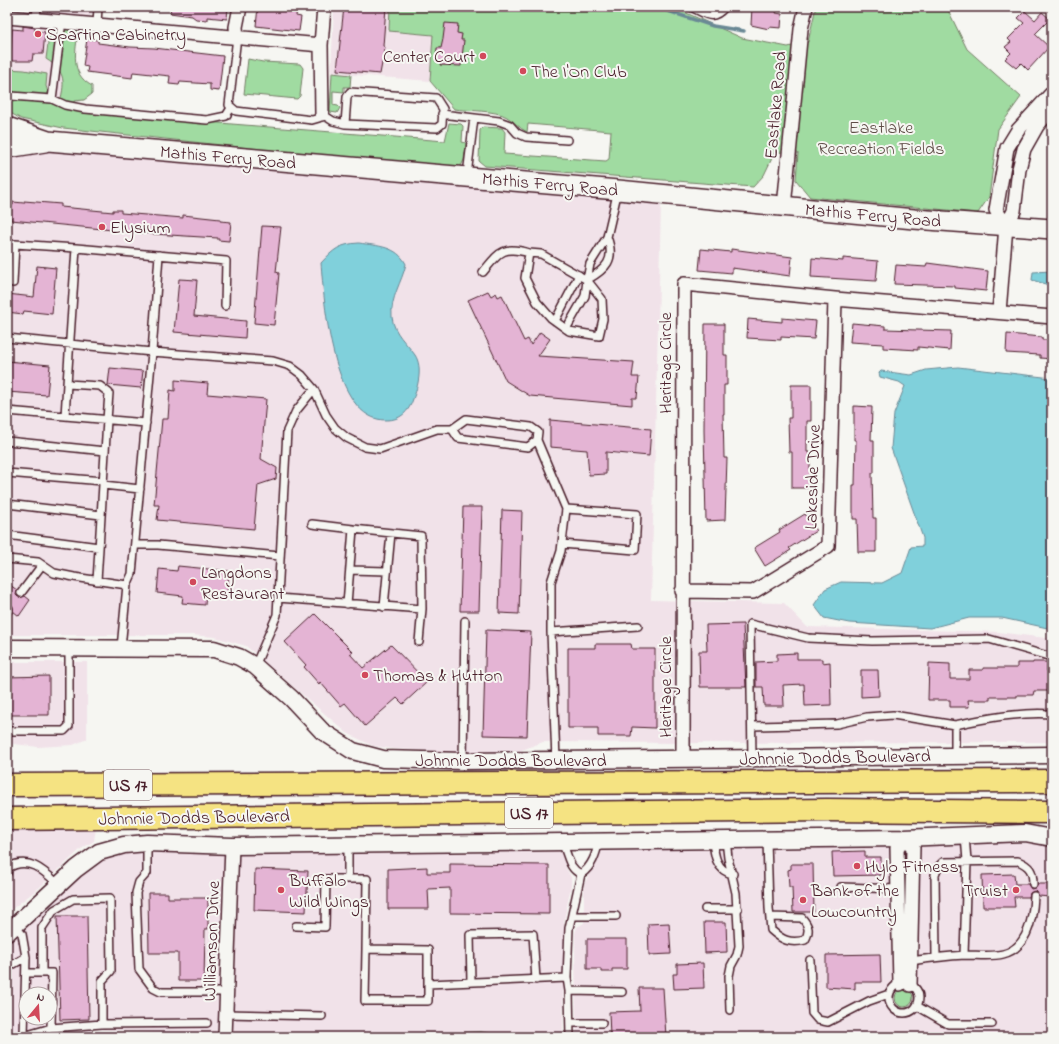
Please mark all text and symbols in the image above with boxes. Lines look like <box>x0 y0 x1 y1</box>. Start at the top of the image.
place label: Spartina Cabinetry <box>46 23 186 49</box>
marker: Spartina Cabinetry <box>33 29 43 39</box>
place label: Center Court <box>383 45 475 71</box>
street label: Eastlake Road <box>759 50 795 160</box>
marker: Center Court <box>478 51 488 61</box>
place label: The I'On Club <box>531 60 627 86</box>
marker: The I'On Club <box>518 66 528 76</box>
park label: Eastlake Recreation Fields <box>818 116 944 163</box>
street label: Mathis Ferry Road <box>159 140 297 178</box>
street label: Mathis Ferry Road <box>481 167 619 205</box>
street label: Mathis Ferry Road <box>804 198 942 236</box>
place label: Elysium <box>110 216 171 242</box>
marker: Elysium <box>97 222 107 232</box>
street label: Heritage Circle <box>654 311 681 414</box>
street label: Lakeside Drive <box>799 423 829 530</box>
place label: Langdons Restaurant <box>201 561 284 608</box>
marker: Langdons Restaurant <box>188 577 198 587</box>
street label: Heritage Circle <box>654 635 681 738</box>
place label: Thomas & Hutton <box>373 664 502 690</box>
marker: Thomas & Hutton <box>360 670 370 680</box>
street label: Johnnie Dodds Boulevard <box>739 744 931 774</box>
street label: Johnnie Dodds Boulevard <box>415 749 607 775</box>
road number: US 17 <box>104 770 152 800</box>
road number: US 17 <box>505 798 553 828</box>
street label: Johnnie Dodds Boulevard <box>98 804 290 834</box>
place label: Hylo Fitness <box>865 855 959 881</box>
marker: Hylo Fitness <box>852 861 862 871</box>
place label: Buffalo Wild Wings <box>288 869 369 917</box>
street label: Williamson Drive <box>198 879 228 1002</box>
place label: Bank of the Lowcountry <box>810 879 900 926</box>
place label: Truist <box>963 879 1008 905</box>
marker: Buffalo Wild Wings <box>276 885 286 895</box>
marker: Truist <box>1011 885 1021 895</box>
marker: Bank of the Lowcountry <box>798 895 808 905</box>
north arrow <box>18 986 58 1026</box>
text: N <box>35 989 47 1006</box>

